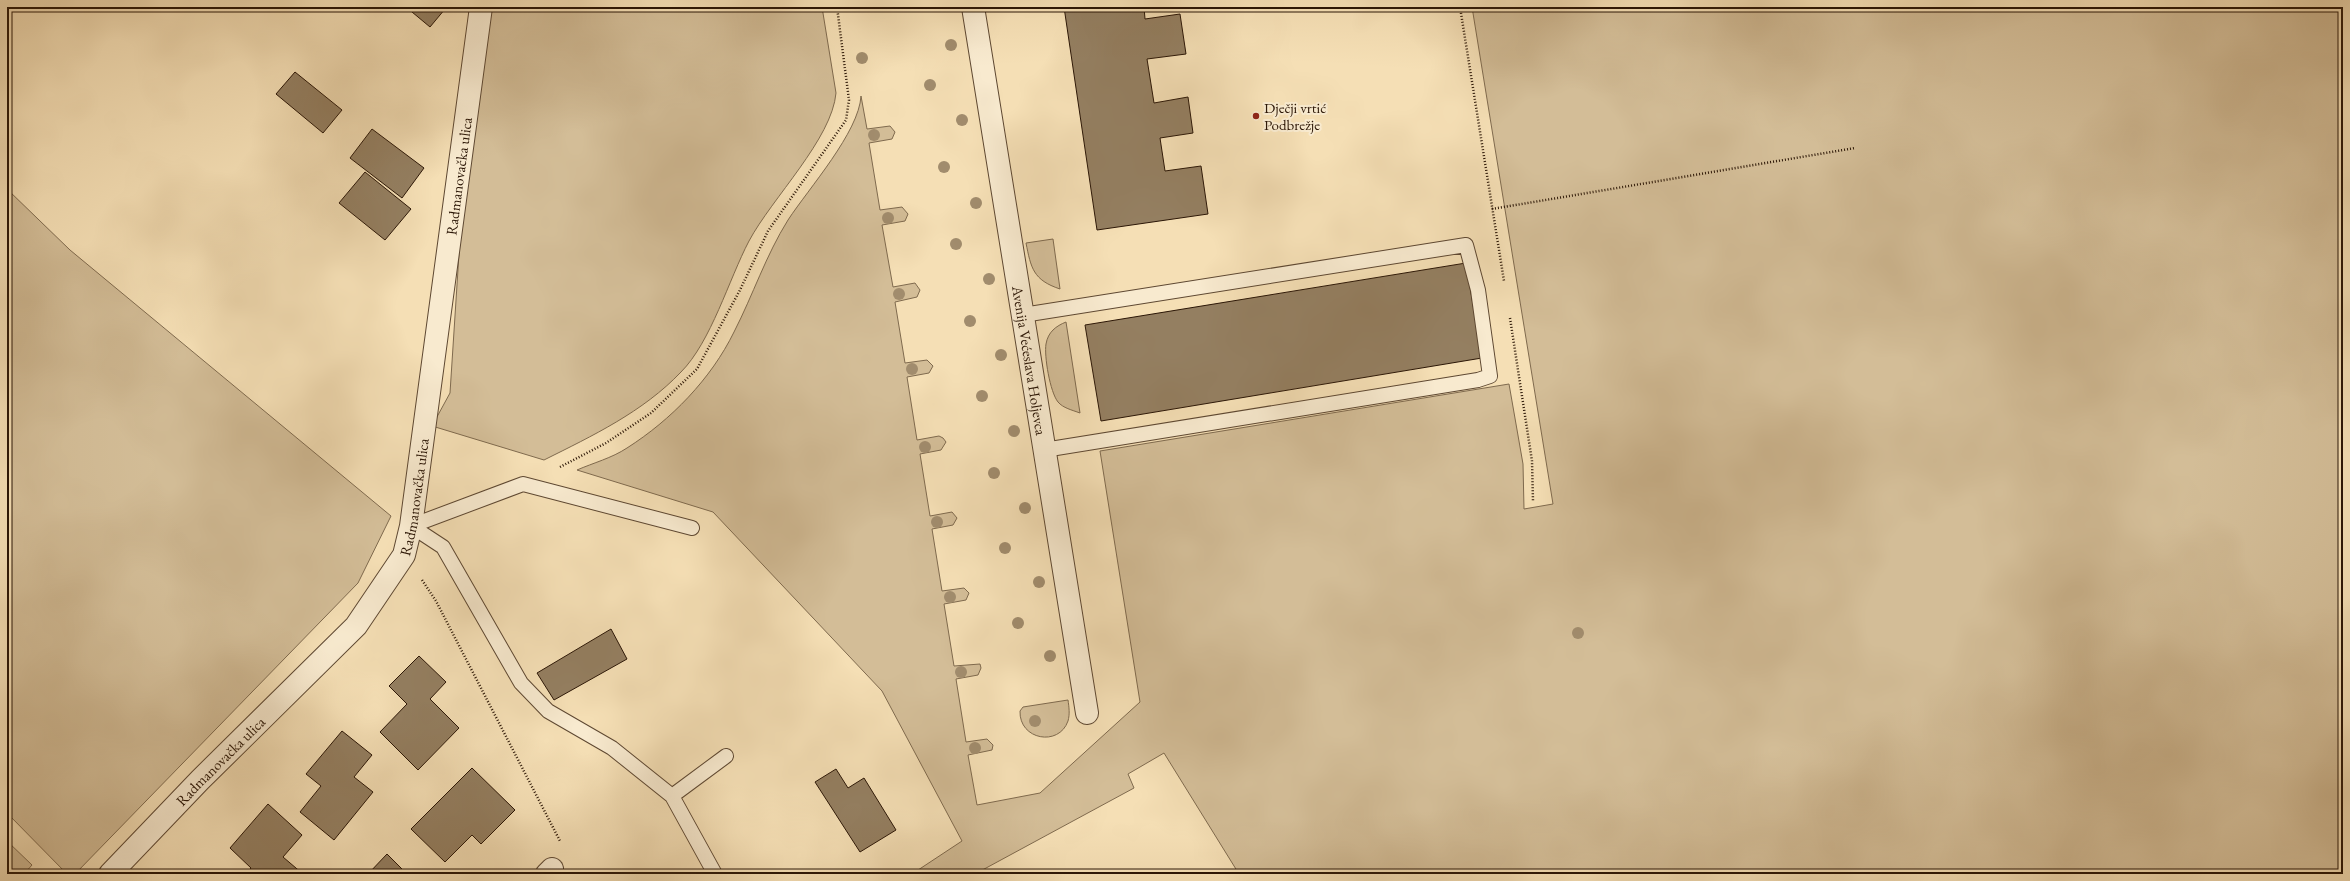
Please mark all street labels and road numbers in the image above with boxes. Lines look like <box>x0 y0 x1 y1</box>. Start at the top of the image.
street label: Radmanovačka ulica <box>441 116 476 236</box>
street label: Avenija Većeslava Holjevca <box>1008 283 1052 437</box>
street label: Radmanovačka ulica <box>395 437 432 558</box>
street label: Radmanovačka ulica <box>171 712 269 809</box>

